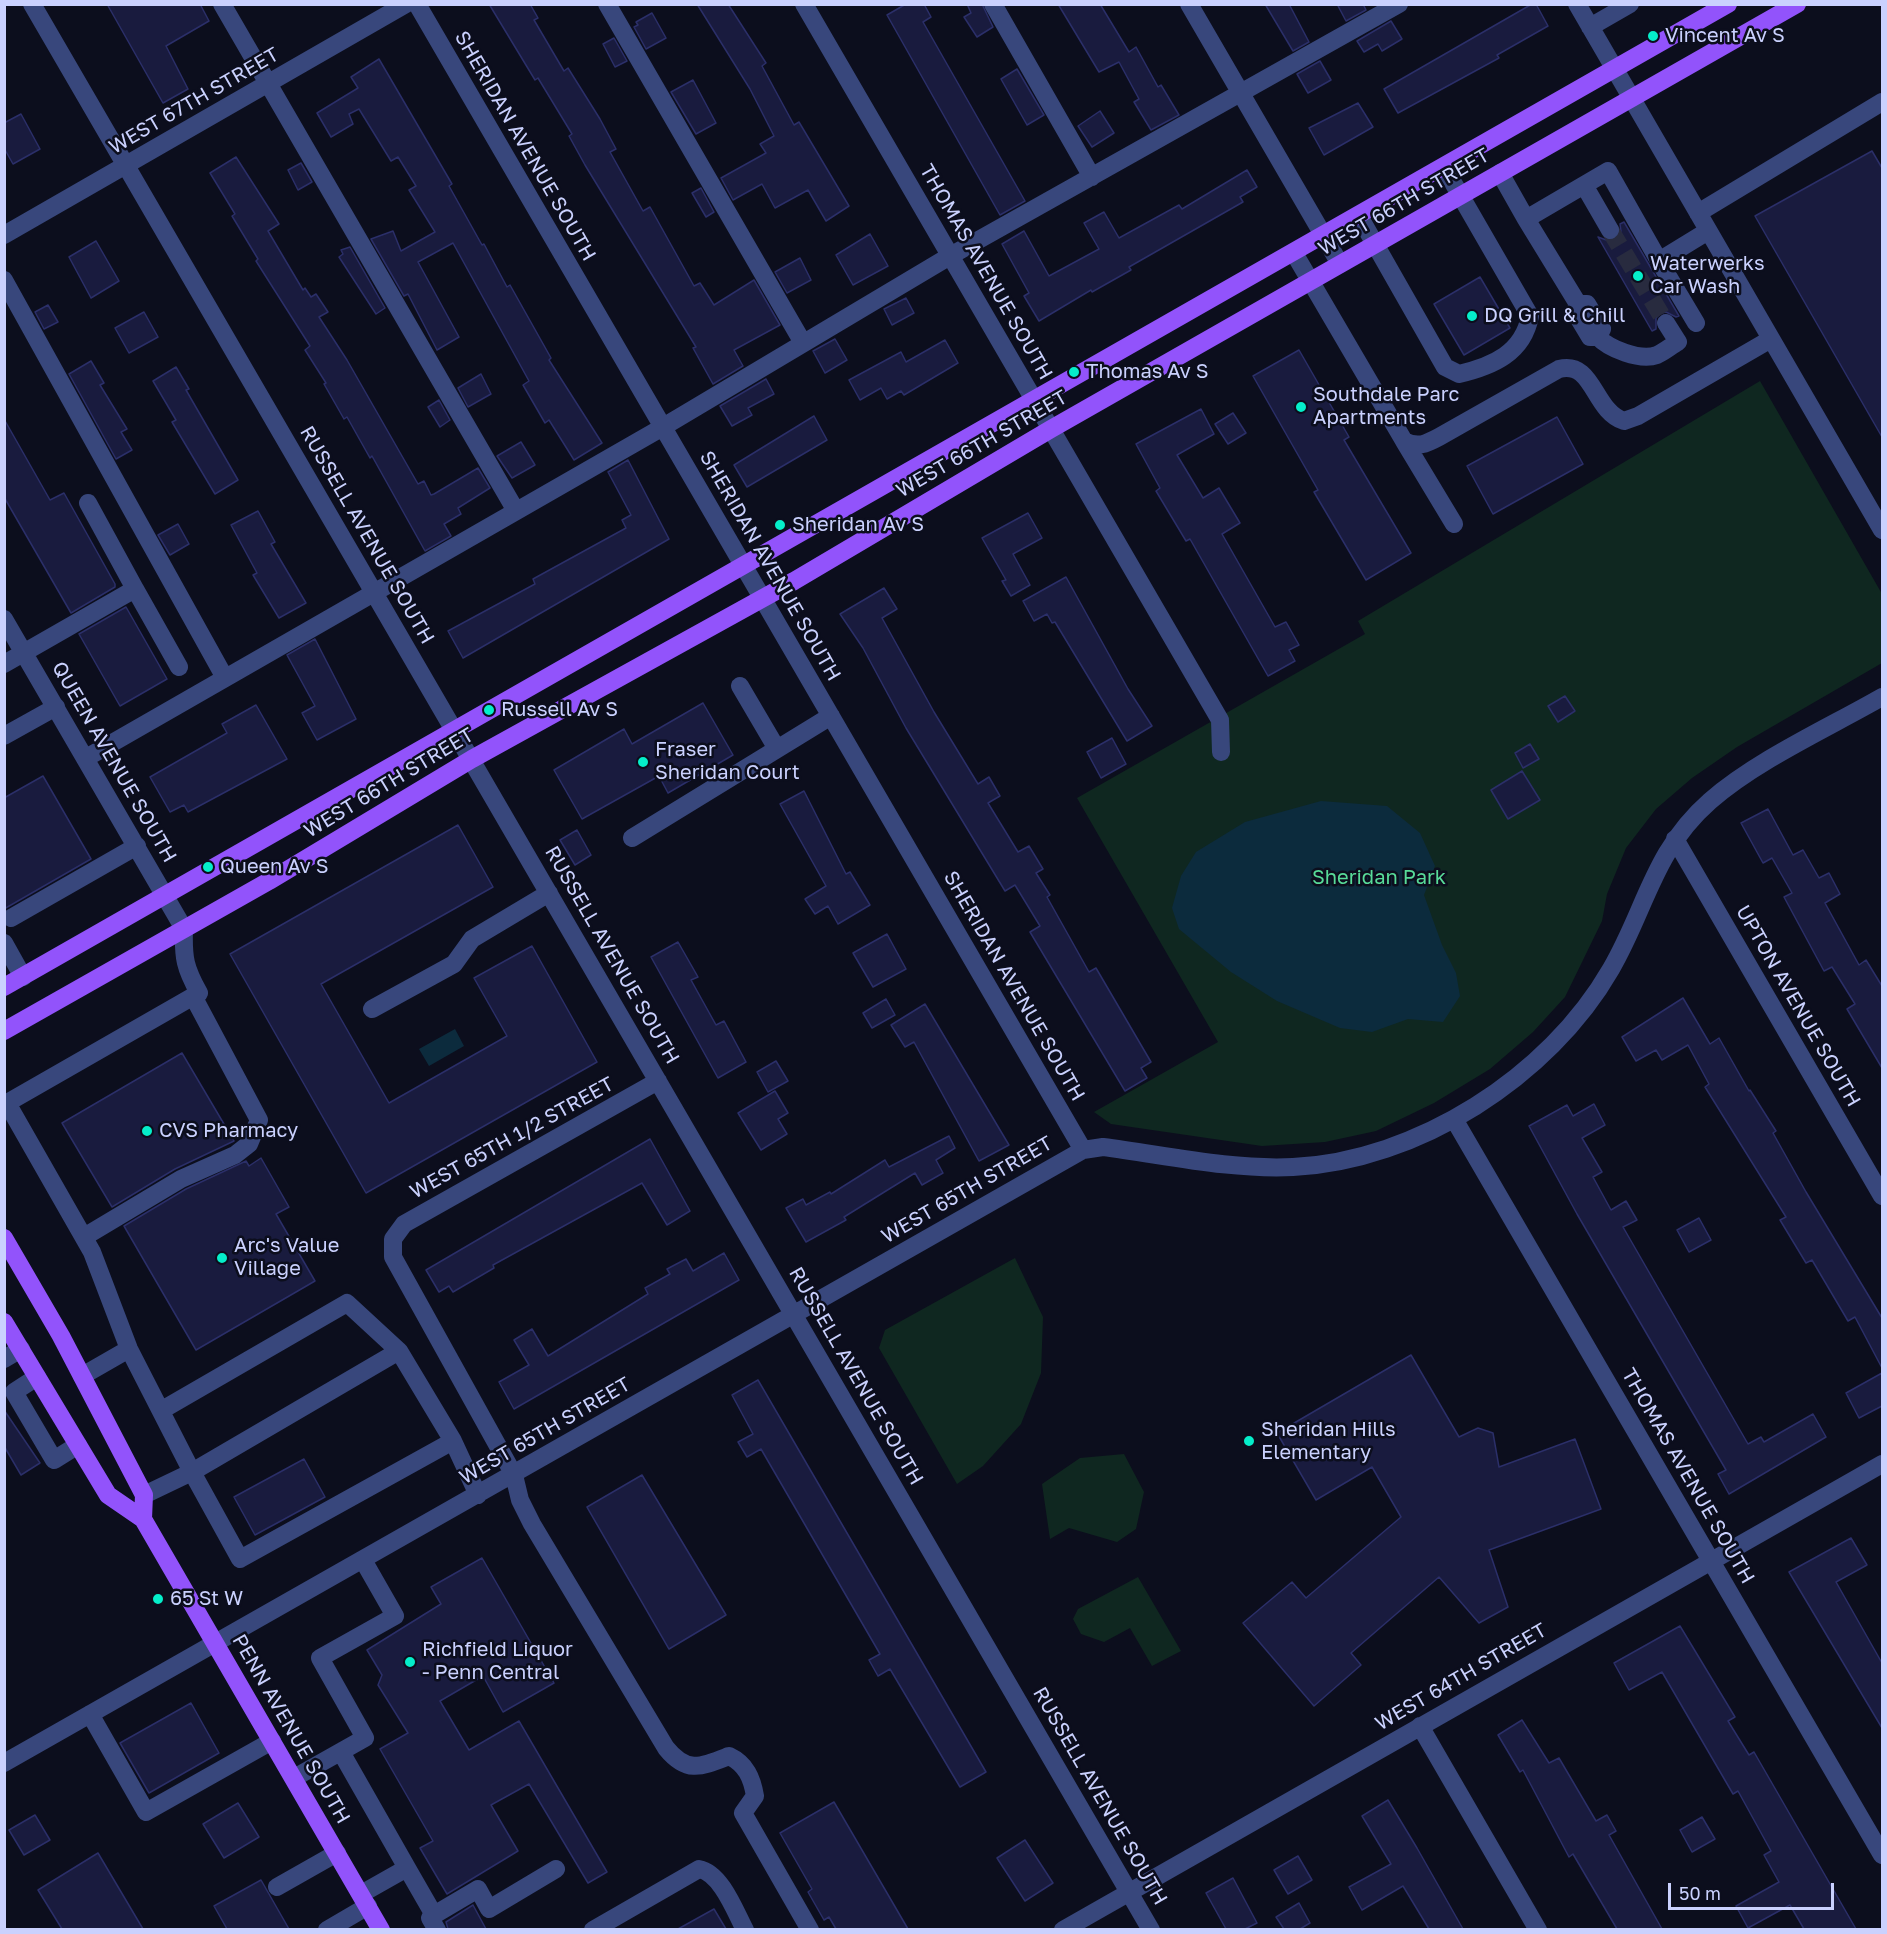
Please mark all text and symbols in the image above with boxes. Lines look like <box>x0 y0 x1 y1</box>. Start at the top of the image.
place label: Vincent Av S <box>1665 24 1785 48</box>
street label: SHERIDAN AVENUE SOUTH <box>449 27 601 265</box>
marker: Vincent Av S <box>1646 29 1660 43</box>
street label: WEST 67TH STREET <box>105 43 283 159</box>
street label: WEST 66TH STREET <box>1314 143 1494 261</box>
street label: THOMAS AVENUE SOUTH <box>914 160 1058 384</box>
place label: Waterwerks Car Wash <box>1650 252 1765 299</box>
marker: Waterwerks Car Wash <box>1631 269 1645 283</box>
place label: DQ Grill & Chill <box>1484 304 1625 328</box>
marker: DQ Grill & Chill <box>1465 309 1479 323</box>
place label: Thomas Av S <box>1086 360 1208 384</box>
marker: Thomas Av S <box>1067 365 1081 379</box>
place label: Southdale Parc Apartments <box>1313 383 1459 430</box>
street label: WEST 66TH STREET <box>892 385 1072 503</box>
marker: Southdale Parc Apartments <box>1294 400 1308 414</box>
street label: RUSSELL AVENUE SOUTH <box>295 422 439 648</box>
street label: SHERIDAN AVENUE SOUTH <box>694 447 846 685</box>
place label: Sheridan Av S <box>792 513 924 537</box>
marker: Sheridan Av S <box>773 518 787 532</box>
street label: QUEEN AVENUE SOUTH <box>47 657 181 867</box>
place label: Russell Av S <box>501 698 618 722</box>
marker: Russell Av S <box>482 703 496 717</box>
street label: WEST 66TH STREET <box>300 723 478 843</box>
place label: Fraser Sheridan Court <box>655 738 800 785</box>
marker: Fraser Sheridan Court <box>636 755 650 769</box>
street label: RUSSELL AVENUE SOUTH <box>540 842 684 1068</box>
place label: Queen Av S <box>220 855 329 879</box>
marker: Queen Av S <box>201 860 215 874</box>
park label: Sheridan Park <box>1312 866 1446 890</box>
street label: SHERIDAN AVENUE SOUTH <box>938 867 1090 1105</box>
street label: UPTON AVENUE SOUTH <box>1730 901 1866 1111</box>
street label: WEST 65TH 1/2 STREET <box>406 1072 618 1204</box>
place label: CVS Pharmacy <box>159 1119 298 1143</box>
marker: CVS Pharmacy <box>140 1124 154 1138</box>
street label: WEST 65TH STREET <box>877 1131 1057 1249</box>
place label: Arc's Value Village <box>234 1234 339 1281</box>
marker: Arc's Value Village <box>215 1251 229 1265</box>
street label: RUSSELL AVENUE SOUTH <box>784 1263 928 1489</box>
street label: THOMAS AVENUE SOUTH <box>1616 1364 1760 1588</box>
street label: WEST 65TH STREET <box>455 1372 635 1490</box>
place label: Sheridan Hills Elementary <box>1261 1418 1396 1465</box>
marker: Sheridan Hills Elementary <box>1242 1434 1256 1448</box>
place label: 65 St W <box>170 1587 243 1611</box>
marker: 65 St W <box>151 1592 165 1606</box>
street label: WEST 64TH STREET <box>1371 1618 1551 1736</box>
street label: PENN AVENUE SOUTH <box>227 1630 355 1828</box>
place label: Richfield Liquor - Penn Central <box>422 1638 573 1685</box>
marker: Richfield Liquor - Penn Central <box>403 1655 417 1669</box>
street label: RUSSELL AVENUE SOUTH <box>1028 1683 1172 1909</box>
scale bar <box>1671 1871 1838 1909</box>
text: 50 m <box>1679 1882 1721 1904</box>

